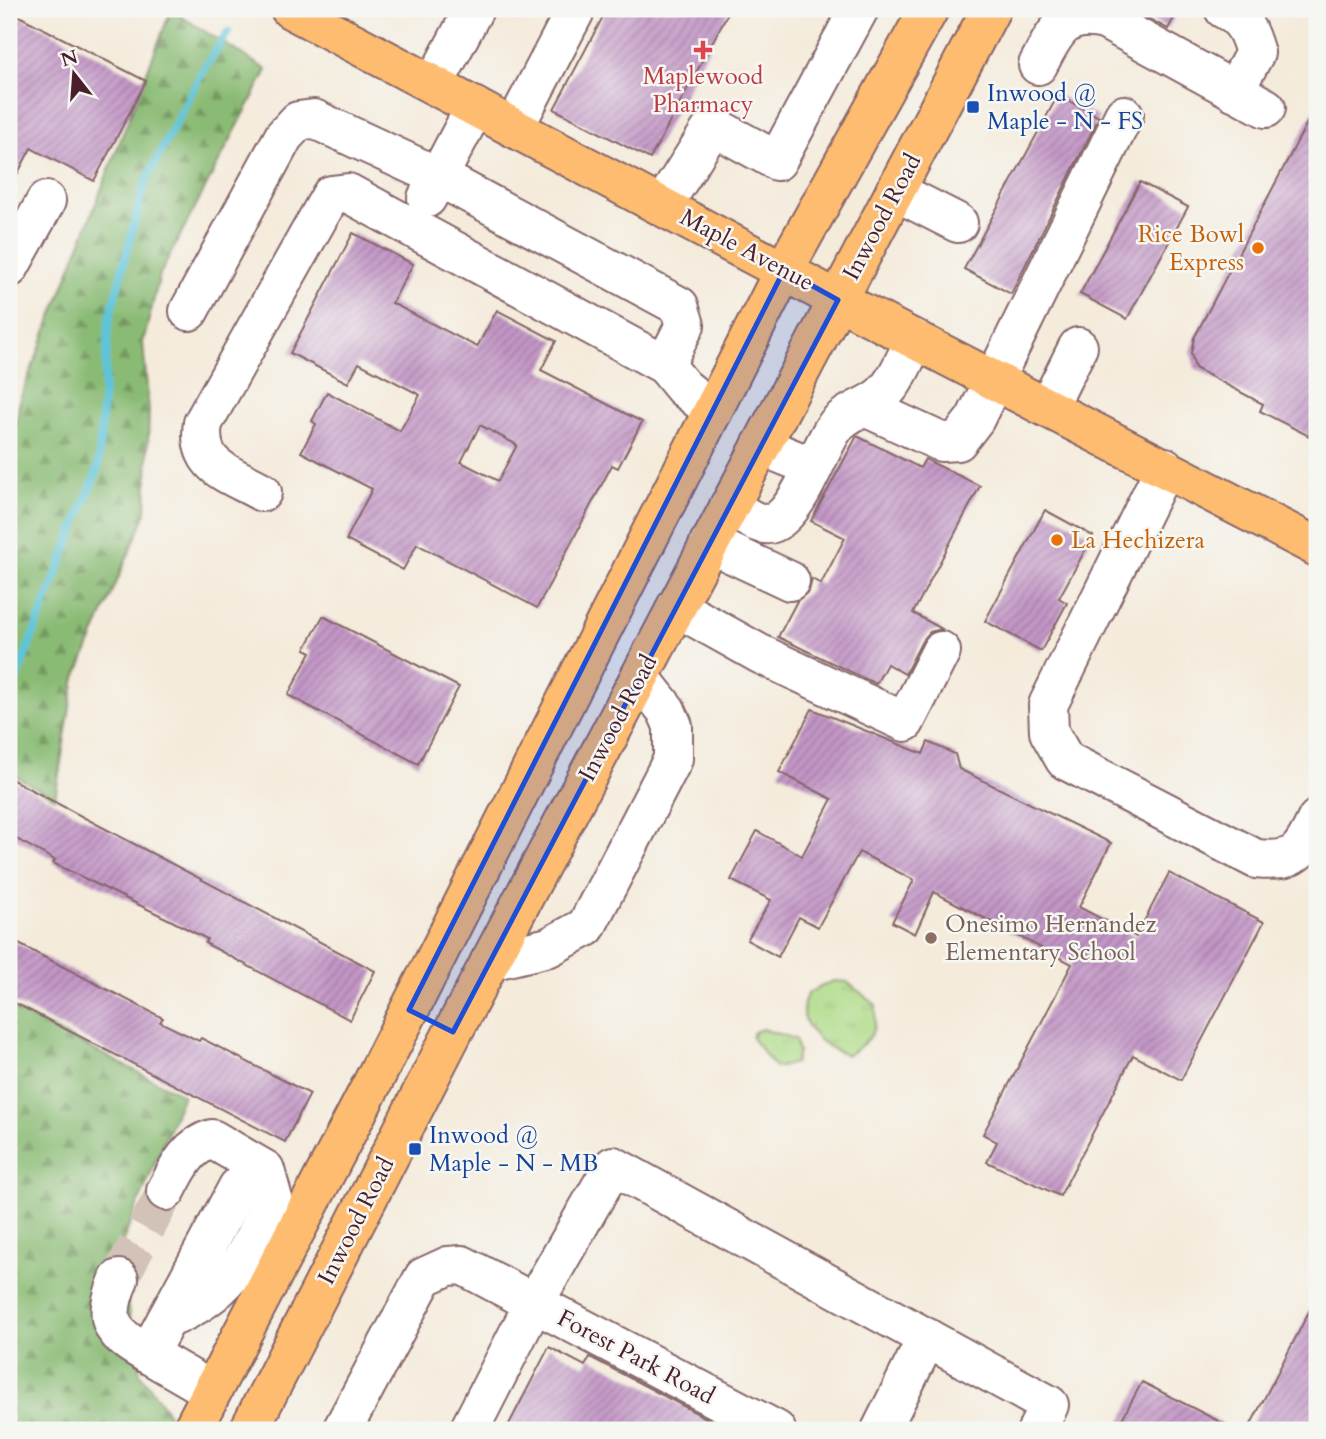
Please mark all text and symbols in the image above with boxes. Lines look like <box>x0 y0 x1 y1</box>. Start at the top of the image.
north arrow <box>38 38 108 108</box>
marker: Maplewood Pharmacy <box>695 42 711 58</box>
text: N <box>58 44 81 74</box>
place label: Maplewood Pharmacy <box>643 60 764 121</box>
place label: Inwood @ Maple - N - FS <box>987 77 1143 138</box>
marker: Inwood @ Maple - N - FS <box>965 99 981 115</box>
street label: Inwood Road <box>835 148 929 286</box>
street label: Maple Avenue <box>674 201 820 299</box>
place label: Rice Bowl Express <box>1138 218 1244 279</box>
marker: Rice Bowl Express <box>1250 240 1266 256</box>
place label: La Hechizera <box>1071 524 1206 557</box>
marker: La Hechizera <box>1049 532 1065 548</box>
street label: Inwood Road <box>571 649 665 787</box>
place label: Onesimo Hernandez Elementary School <box>945 908 1157 969</box>
marker: Onesimo Hernandez Elementary School <box>923 930 939 946</box>
place label: Inwood @ Maple - N - MB <box>429 1119 598 1180</box>
marker: Inwood @ Maple - N - MB <box>407 1141 423 1157</box>
street label: Inwood Road <box>310 1151 402 1290</box>
street label: Forest Park Road <box>552 1302 721 1412</box>

